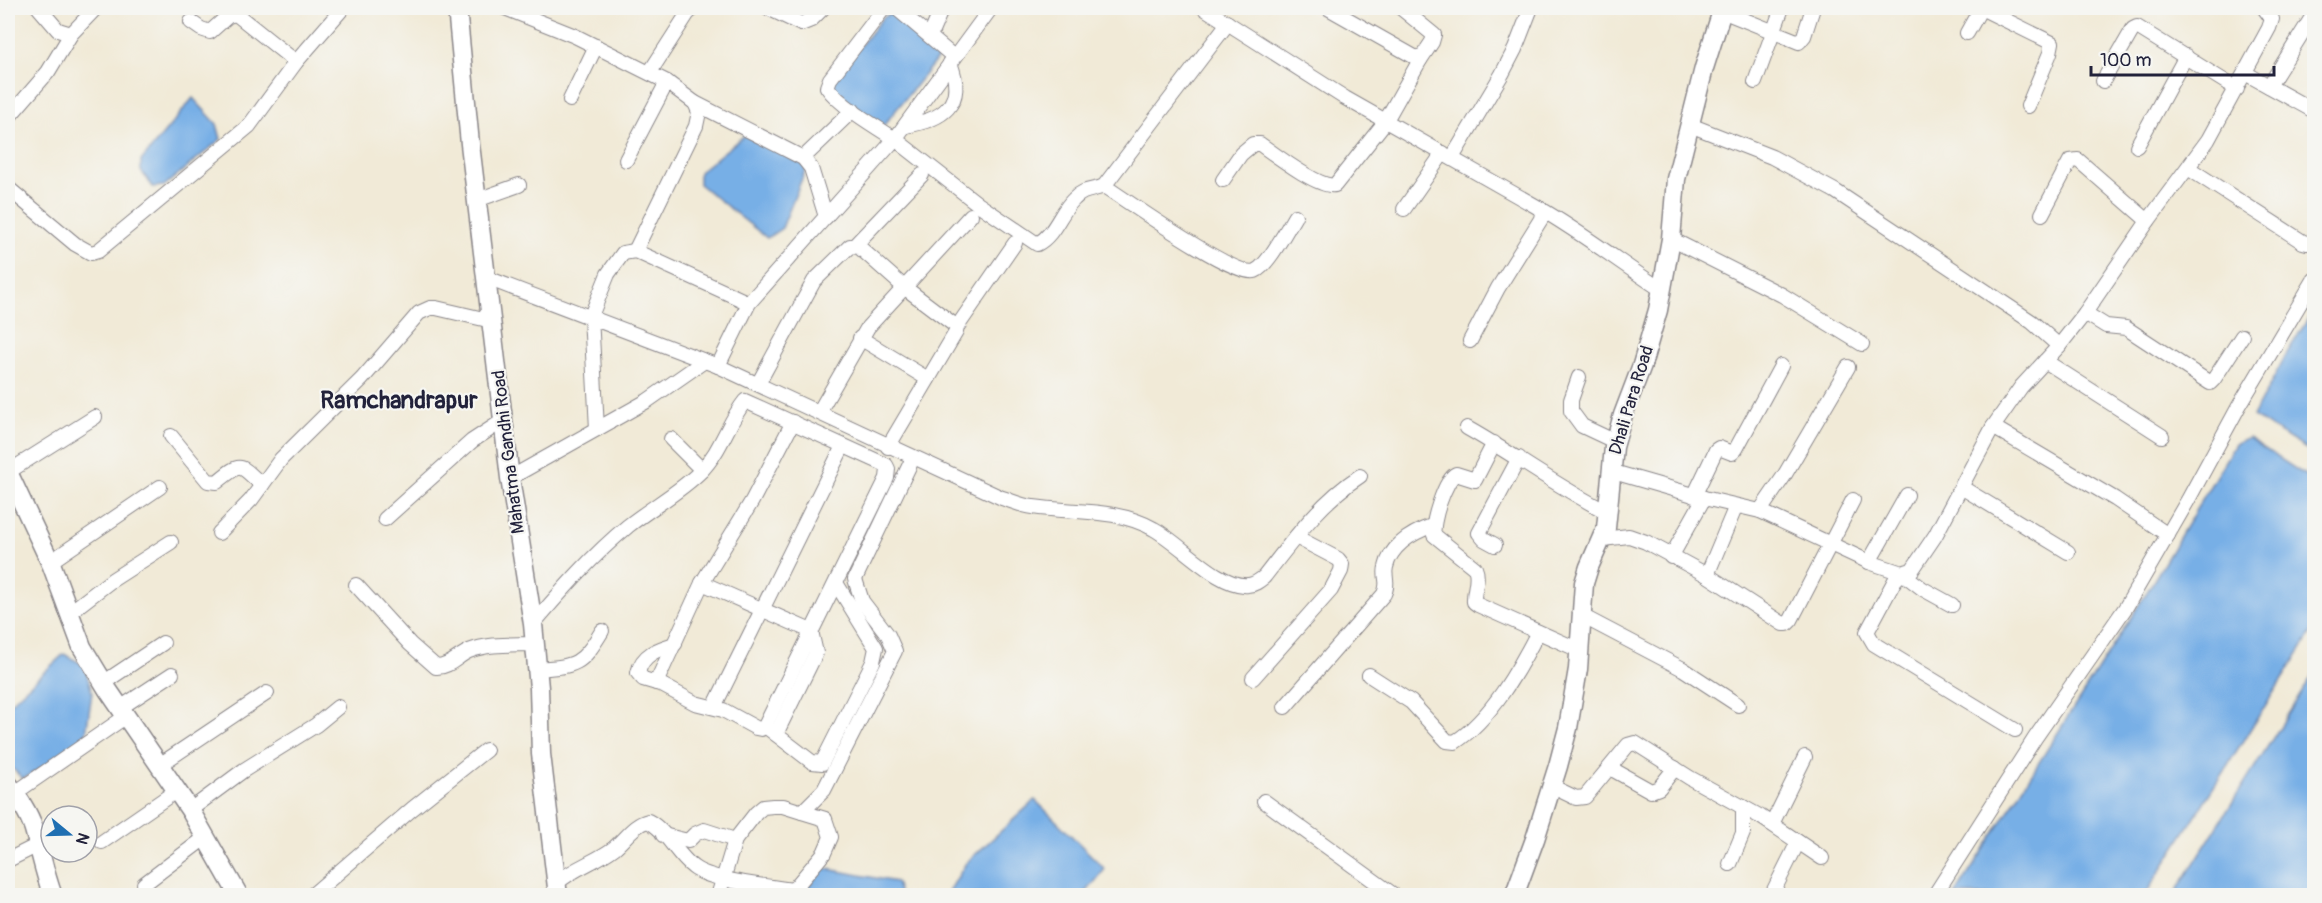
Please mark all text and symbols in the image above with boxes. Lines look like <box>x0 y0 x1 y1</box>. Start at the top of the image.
scale bar <box>2091 39 2274 77</box>
text: 100 m <box>2100 49 2152 72</box>
street label: Dhali Para Road <box>1604 343 1659 458</box>
street label: Mahatma Gandhi Road <box>487 369 530 535</box>
district label: Ramchandrapur <box>320 386 478 415</box>
north arrow <box>39 804 99 864</box>
text: N <box>71 830 93 847</box>

